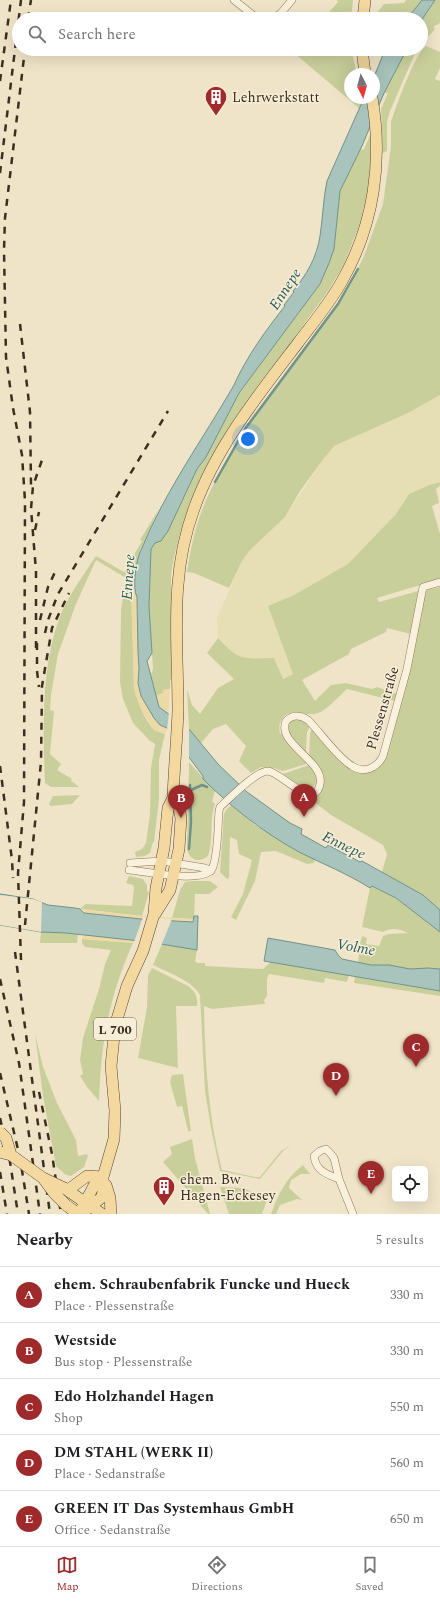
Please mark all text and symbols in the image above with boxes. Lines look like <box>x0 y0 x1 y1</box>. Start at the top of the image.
search box <box>12 12 428 56</box>
icon: search <box>26 23 48 45</box>
text: Search here <box>58 23 136 46</box>
north arrow <box>344 68 380 104</box>
building icon: Lehrwerkstatt <box>203 84 229 117</box>
place label: Lehrwerkstatt <box>232 87 319 108</box>
water label: Ennepe <box>263 263 308 315</box>
your location <box>238 429 258 449</box>
water label: Ennepe <box>115 553 142 601</box>
street label: Plessenstraße <box>361 664 404 752</box>
pin: A <box>291 784 317 817</box>
pin: B <box>168 785 194 818</box>
water label: Ennepe <box>318 825 370 866</box>
water label: Volme <box>335 933 377 962</box>
road number: L 700 <box>94 1018 136 1040</box>
pin: C <box>403 1034 429 1067</box>
pin: D <box>323 1063 349 1096</box>
pin: E <box>358 1161 384 1194</box>
map controls <box>392 1166 428 1202</box>
button: locate <box>392 1166 428 1202</box>
place label: ehem. Bw Hagen-Eckesey <box>180 1169 277 1206</box>
building icon: ehem. Bw Hagen-Eckesey <box>151 1174 177 1207</box>
text: Nearby <box>16 1227 72 1253</box>
text: 5 results <box>376 1230 424 1250</box>
text: ehem. Schraubenfabrik Funcke und Hueck <box>54 1273 350 1296</box>
text: A <box>24 1285 34 1305</box>
text: 330 m <box>390 1285 424 1305</box>
text: Place · Plessenstraße <box>54 1296 174 1316</box>
text: Westside <box>54 1329 117 1352</box>
text: B <box>24 1341 34 1361</box>
text: 330 m <box>390 1341 424 1361</box>
text: Bus stop · Plessenstraße <box>54 1352 192 1372</box>
text: Edo Holzhandel Hagen <box>54 1385 214 1408</box>
text: C <box>24 1397 34 1417</box>
text: 550 m <box>390 1397 424 1417</box>
text: Shop <box>54 1408 83 1428</box>
text: DM STAHL (WERK II) <box>54 1441 213 1464</box>
text: D <box>24 1453 34 1473</box>
text: 560 m <box>390 1453 424 1473</box>
text: Place · Sedanstraße <box>54 1464 165 1484</box>
text: GREEN IT Das Systemhaus GmbH <box>54 1497 294 1520</box>
text: E <box>25 1509 33 1529</box>
text: 650 m <box>390 1509 424 1529</box>
text: Office · Sedanstraße <box>54 1520 171 1540</box>
tab: Map <box>56 1554 79 1595</box>
tab: Directions <box>191 1554 243 1595</box>
tab: Saved <box>355 1554 384 1595</box>

